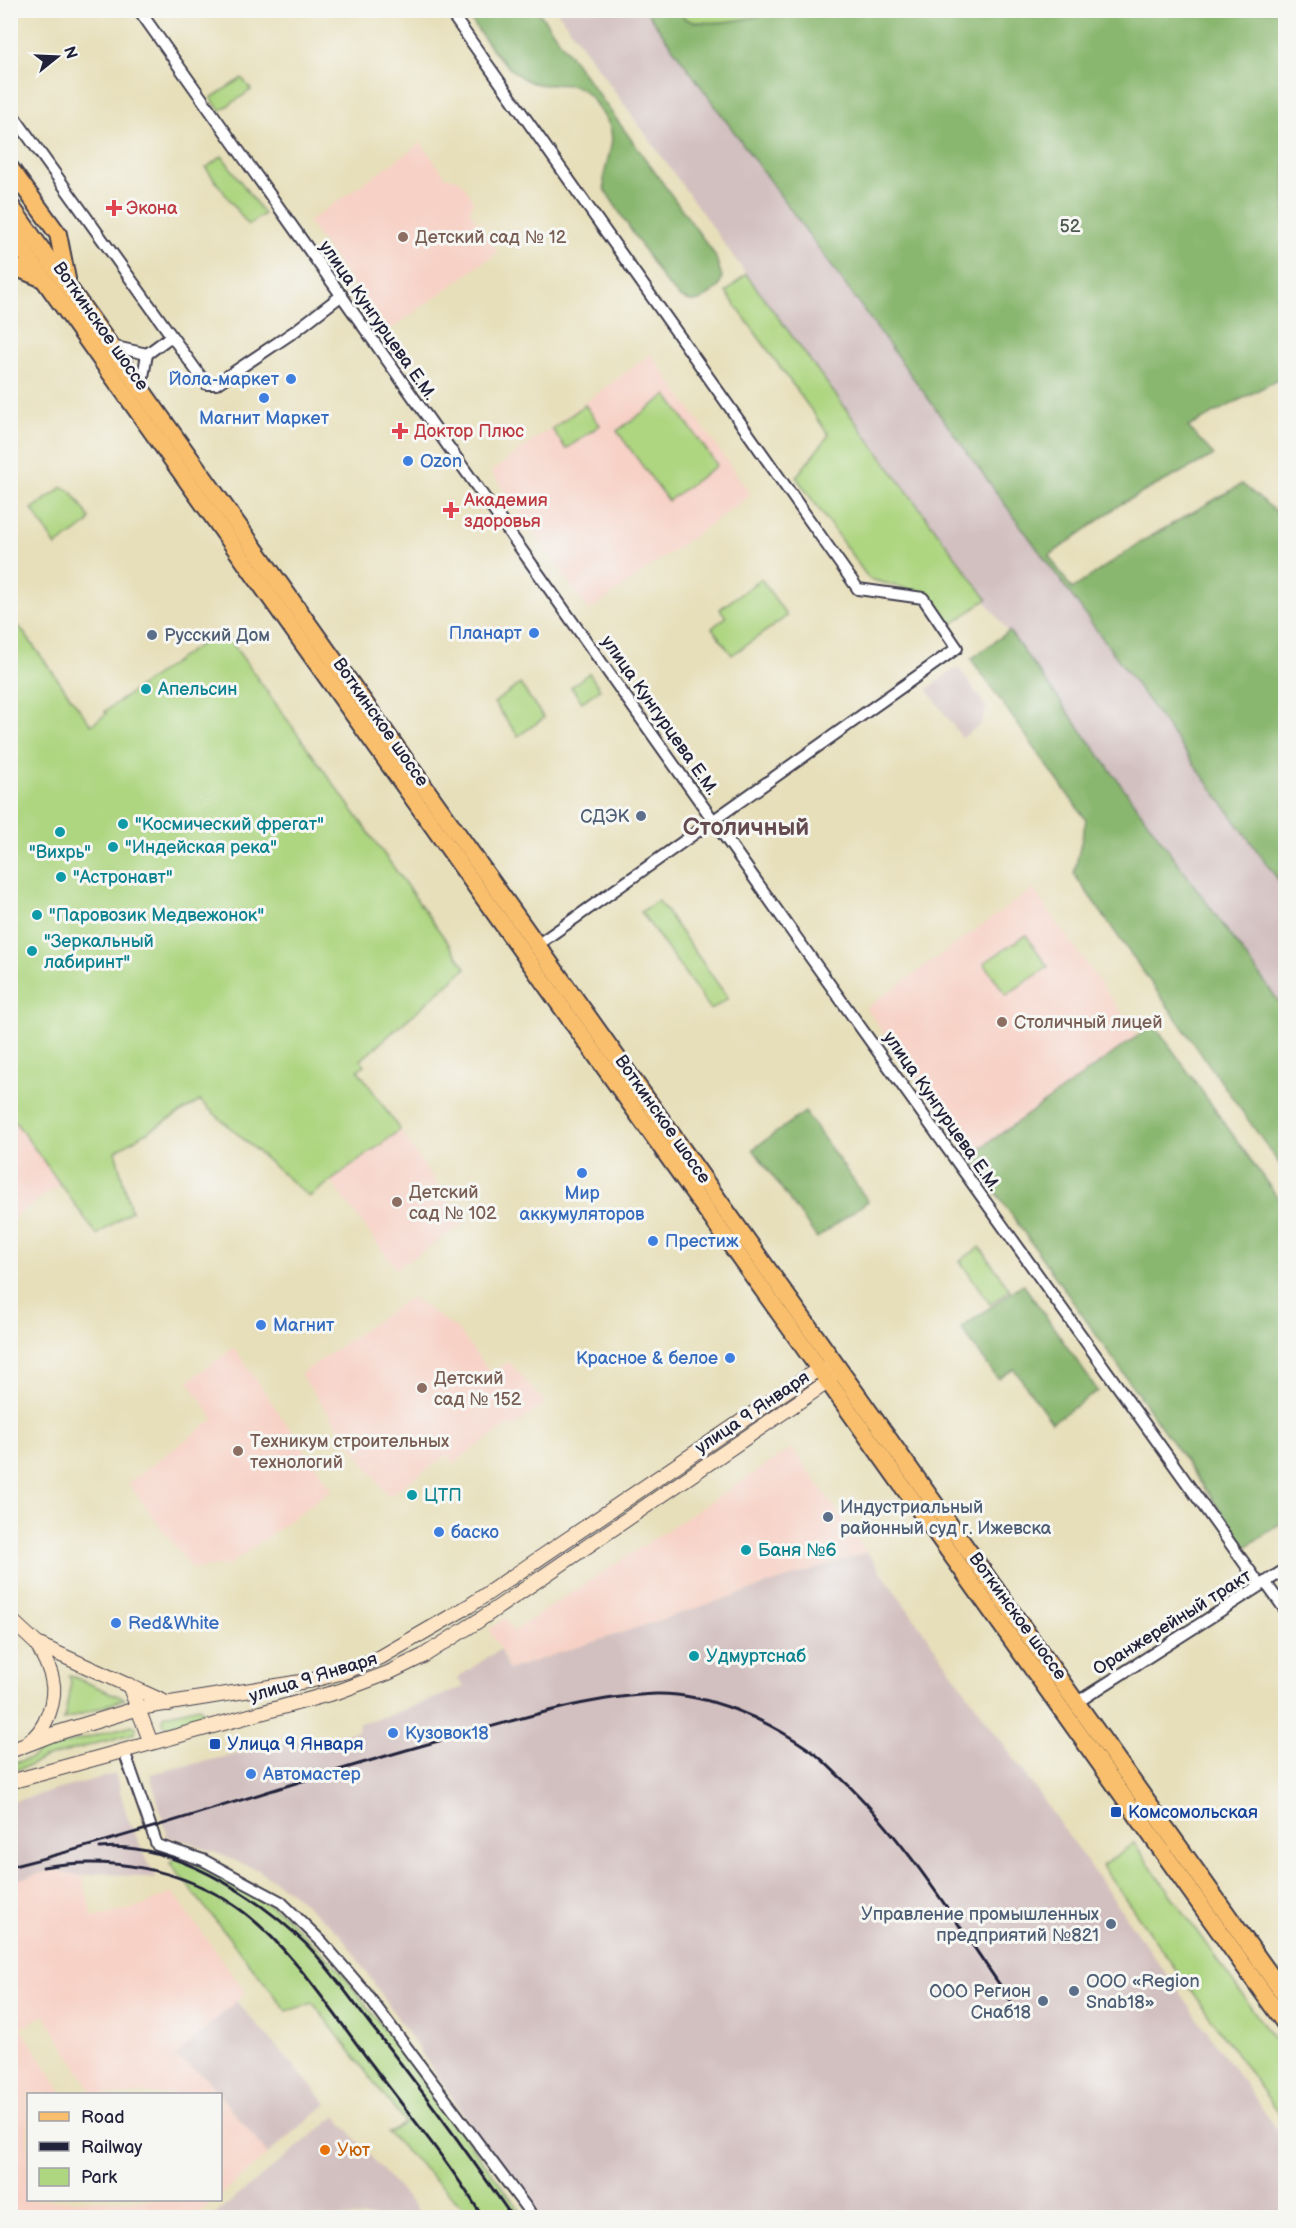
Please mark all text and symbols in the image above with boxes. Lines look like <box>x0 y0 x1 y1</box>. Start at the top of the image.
north arrow <box>27 27 87 87</box>
text: N <box>59 44 81 61</box>
place label: Экона <box>126 198 178 219</box>
marker: Экона <box>107 201 121 215</box>
park label: 52 <box>1060 216 1081 237</box>
place label: Детский сад № 12 <box>415 227 567 248</box>
marker: Детский сад № 12 <box>396 230 410 244</box>
street label: улица Кунгурцева Е.М. <box>315 237 441 404</box>
street label: Воткинское шоссе <box>48 258 153 395</box>
place label: Йола-маркет <box>168 369 280 390</box>
marker: Йола-маркет <box>284 372 298 386</box>
marker: Магнит Маркет <box>257 391 271 405</box>
place label: Магнит Маркет <box>199 408 330 429</box>
place label: Доктор Плюс <box>414 421 524 442</box>
marker: Доктор Плюс <box>391 422 409 440</box>
place label: Ozon <box>420 451 462 472</box>
marker: Ozon <box>401 454 415 468</box>
place label: Академия здоровья <box>463 490 548 532</box>
marker: Академия здоровья <box>442 501 460 519</box>
place label: Планарт <box>449 623 523 644</box>
place label: Русский Дом <box>164 625 270 646</box>
marker: Планарт <box>527 626 541 640</box>
marker: Русский Дом <box>145 628 159 642</box>
street label: улица Кунгурцева Е.М. <box>597 632 723 799</box>
street label: Воткинское шоссе <box>328 654 433 791</box>
place label: Апельсин <box>157 679 238 700</box>
marker: Апельсин <box>139 682 153 696</box>
place label: СДЭК <box>580 806 629 827</box>
marker: СДЭК <box>634 809 648 823</box>
district label: Столичный <box>683 813 809 842</box>
place label: "Космический фрегат" <box>135 814 324 835</box>
marker: "Космический фрегат" <box>116 817 130 831</box>
marker: "Вихрь" <box>53 825 67 839</box>
place label: "Индейская река" <box>125 837 277 858</box>
marker: "Индейская река" <box>106 840 120 854</box>
place label: "Вихрь" <box>29 842 91 863</box>
place label: "Астронавт" <box>73 867 173 888</box>
marker: "Астронавт" <box>54 870 68 884</box>
place label: "Паровозик Медвежонок" <box>49 905 264 926</box>
marker: "Паровозик Медвежонок" <box>30 908 44 922</box>
place label: "Зеркальный лабиринт" <box>44 931 154 973</box>
marker: "Зеркальный лабиринт" <box>25 944 39 958</box>
place label: Столичный лицей <box>1014 1012 1162 1033</box>
marker: Столичный лицей <box>995 1015 1009 1029</box>
street label: улица Кунгурцева Е.М. <box>879 1028 1005 1195</box>
street label: Воткинское шоссе <box>610 1051 715 1188</box>
marker: Мир аккумуляторов <box>575 1166 589 1180</box>
place label: Детский сад № 102 <box>409 1182 497 1224</box>
place label: Мир аккумуляторов <box>520 1183 645 1225</box>
marker: Детский сад № 102 <box>390 1195 404 1209</box>
place label: Престиж <box>665 1231 739 1252</box>
marker: Престиж <box>646 1234 660 1248</box>
place label: Магнит <box>273 1315 335 1336</box>
marker: Магнит <box>254 1318 268 1332</box>
place label: Красное & белое <box>576 1348 718 1369</box>
marker: Красное & белое <box>723 1351 737 1365</box>
street label: улица 9 Января <box>691 1367 813 1458</box>
place label: Детский сад № 152 <box>434 1368 522 1410</box>
marker: Детский сад № 152 <box>415 1381 429 1395</box>
place label: Техникум строительных технологий <box>250 1431 449 1473</box>
marker: Техникум строительных технологий <box>231 1444 245 1458</box>
place label: ЦТП <box>424 1485 462 1506</box>
marker: ЦТП <box>405 1488 419 1502</box>
place label: Индустриальный районный суд г. Ижевска <box>840 1497 1052 1539</box>
marker: Индустриальный районный суд г. Ижевска <box>821 1510 835 1524</box>
place label: баско <box>451 1522 499 1543</box>
marker: баско <box>432 1525 446 1539</box>
place label: Баня №6 <box>758 1540 836 1561</box>
marker: Баня №6 <box>739 1543 753 1557</box>
street label: Воткинское шоссе <box>964 1549 1071 1684</box>
street label: Оранжерейный тракт <box>1089 1565 1256 1680</box>
place label: Red&White <box>128 1613 220 1634</box>
marker: Red&White <box>109 1616 123 1630</box>
place label: Удмуртснаб <box>706 1646 806 1667</box>
street label: улица 9 Января <box>247 1648 380 1707</box>
marker: Удмуртснаб <box>687 1649 701 1663</box>
place label: Кузовок18 <box>405 1723 489 1744</box>
marker: Кузовок18 <box>386 1726 400 1740</box>
place label: Улица 9 Января <box>227 1734 363 1755</box>
marker: Улица 9 Января <box>208 1737 222 1751</box>
place label: Автомастер <box>262 1764 361 1785</box>
marker: Автомастер <box>244 1767 258 1781</box>
place label: Комсомольская <box>1128 1802 1258 1823</box>
marker: Комсомольская <box>1109 1805 1123 1819</box>
place label: Управление промышленных предприятий №821 <box>861 1904 1099 1946</box>
marker: Управление промышленных предприятий №821 <box>1104 1917 1118 1931</box>
place label: OOO «Region Snab18» <box>1086 1971 1200 2013</box>
place label: ООО Регион Снаб18 <box>929 1981 1031 2023</box>
marker: OOO «Region Snab18» <box>1067 1984 1081 1998</box>
marker: ООО Регион Снаб18 <box>1036 1994 1050 2008</box>
legend <box>27 2093 222 2201</box>
text: Road <box>81 2107 125 2128</box>
text: Railway <box>81 2137 143 2158</box>
place label: Уют <box>337 2140 371 2161</box>
marker: Уют <box>318 2143 332 2157</box>
text: Park <box>81 2167 117 2188</box>

